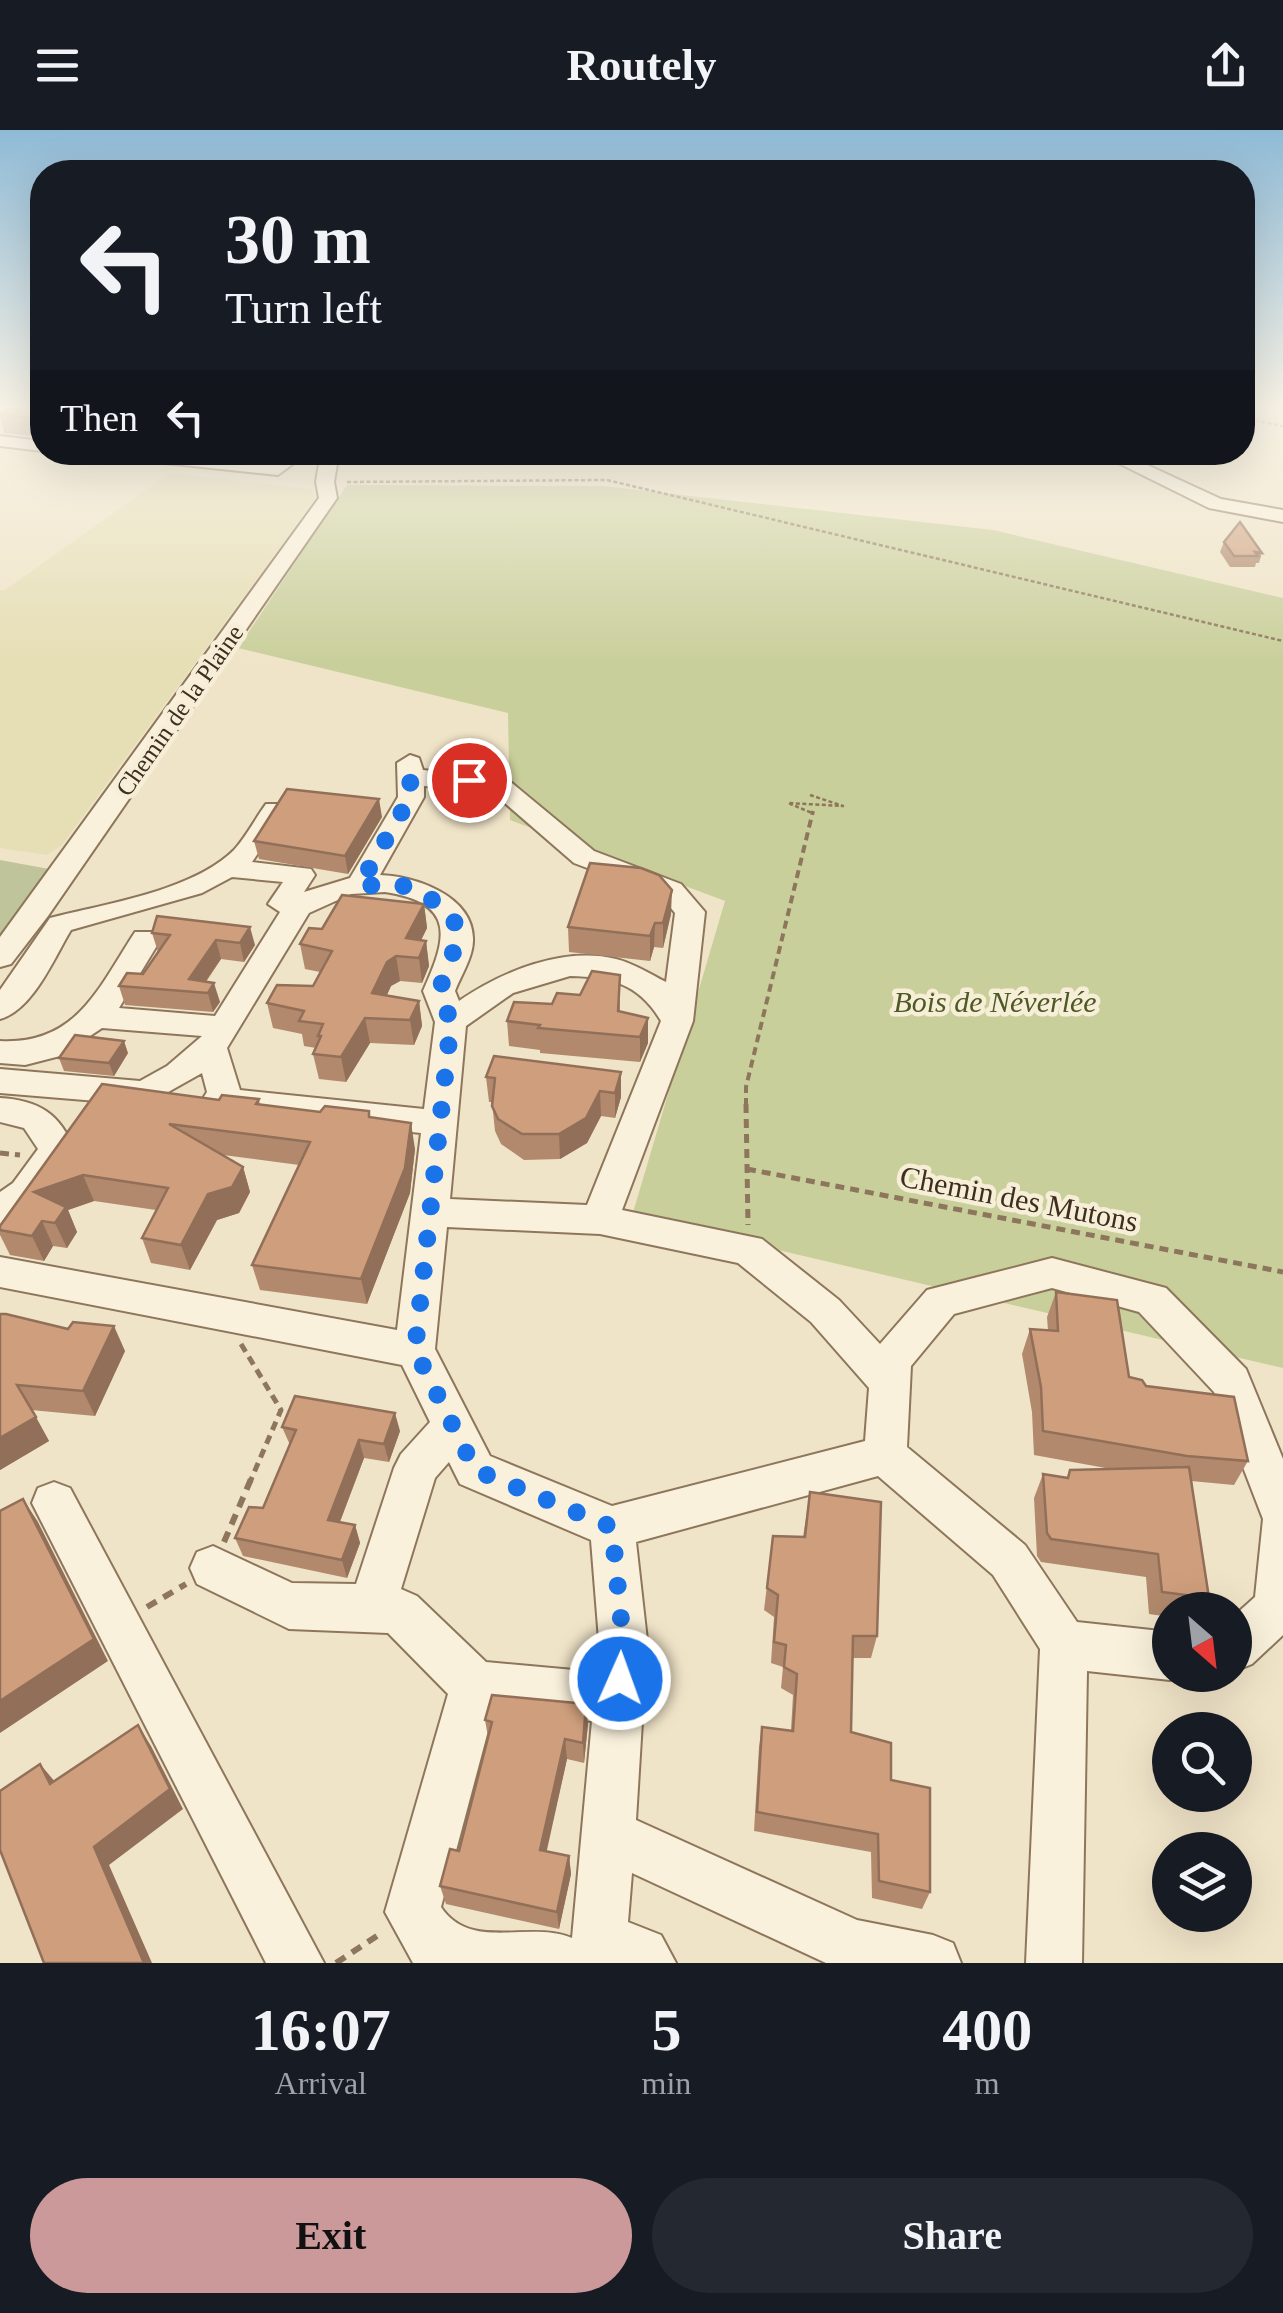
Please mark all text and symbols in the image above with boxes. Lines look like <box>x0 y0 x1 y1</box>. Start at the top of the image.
icon: menu <box>30 38 85 93</box>
icon: share <box>1198 38 1253 93</box>
text: Routely <box>567 40 717 90</box>
icon: left <box>60 200 190 330</box>
text: 30 m <box>225 201 371 278</box>
text: Turn left <box>225 283 382 333</box>
icon: left <box>158 390 213 445</box>
text: Then <box>60 397 138 439</box>
street label: Chemin de la Plaine <box>110 620 248 801</box>
pin <box>427 738 512 823</box>
icon: arrive <box>442 753 497 808</box>
park label: Bois de Néverlée <box>893 985 1097 1018</box>
street label: Chemin des Mutons <box>897 1159 1141 1238</box>
north arrow <box>1152 1592 1252 1692</box>
map controls <box>1152 1592 1252 1932</box>
position arrow <box>568 1627 672 1731</box>
button: search <box>1152 1712 1252 1812</box>
button: layers <box>1152 1832 1252 1932</box>
text: 16:07 <box>251 1997 391 2063</box>
text: 5 <box>651 1997 681 2063</box>
text: 400 <box>942 1997 1032 2063</box>
text: Arrival <box>275 2065 367 2101</box>
text: min <box>642 2065 691 2101</box>
text: m <box>975 2065 1000 2101</box>
button: Exit <box>30 2178 632 2293</box>
button: Share <box>652 2178 1253 2293</box>

